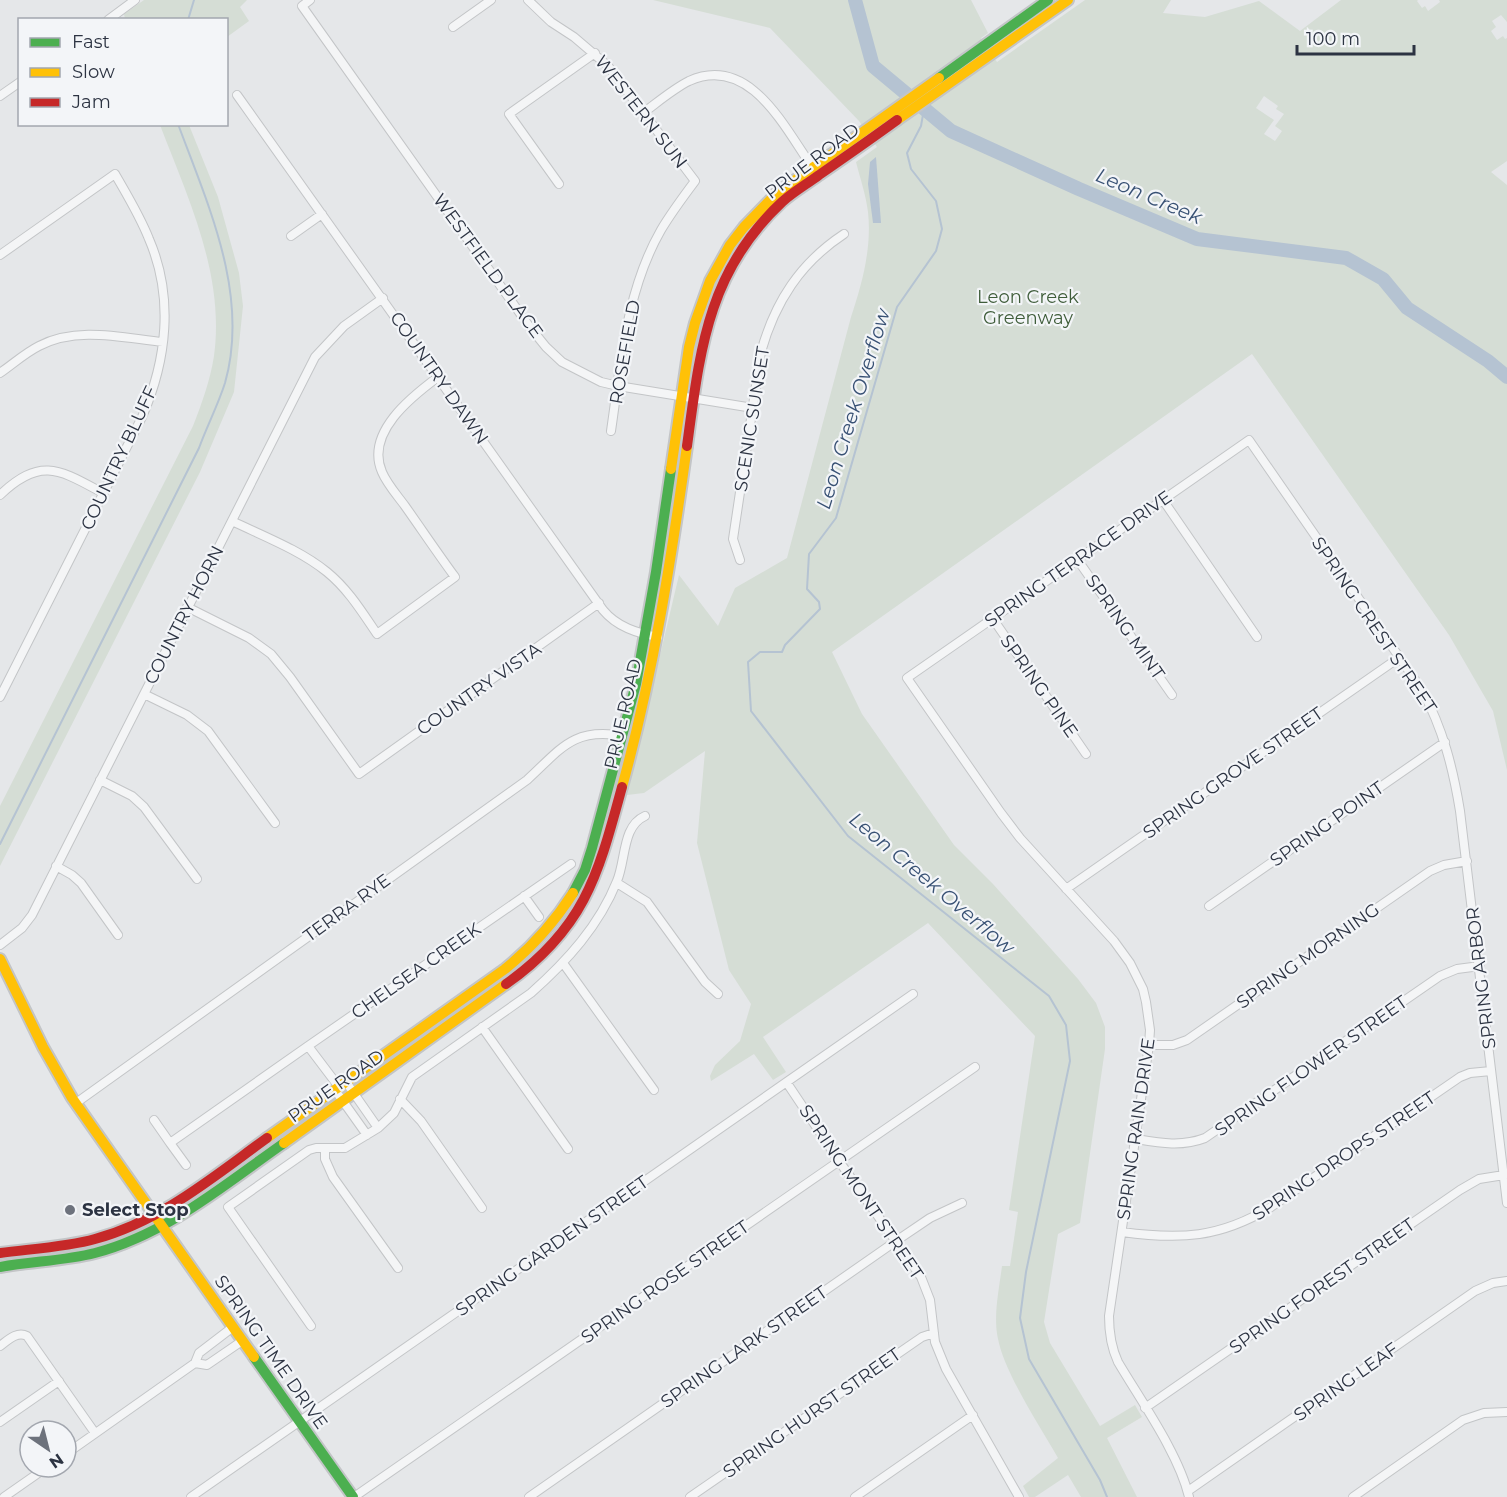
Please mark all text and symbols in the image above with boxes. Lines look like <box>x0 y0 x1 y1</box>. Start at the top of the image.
legend <box>18 18 228 126</box>
scale bar <box>1297 18 1414 56</box>
text: 100 m <box>1306 28 1360 50</box>
text: Fast <box>72 31 110 53</box>
street label: WESTERN SUN <box>590 51 692 173</box>
text: Slow <box>72 61 115 83</box>
text: Jam <box>71 91 111 113</box>
street label: PRUE ROAD <box>760 118 864 204</box>
water label: Leon Creek <box>1092 163 1207 230</box>
street label: WESTFIELD PLACE <box>428 190 548 342</box>
park label: Leon Creek Greenway <box>977 286 1079 329</box>
street label: ROSEFIELD <box>605 298 645 406</box>
water label: Leon Creek Overflow <box>811 305 895 512</box>
street label: COUNTRY DAWN <box>385 307 493 449</box>
street label: SCENIC SUNSET <box>730 344 774 493</box>
street label: COUNTRY BLUFF <box>76 382 162 534</box>
street label: SPRING TERRACE DRIVE <box>980 486 1176 632</box>
street label: SPRING CREST STREET <box>1307 533 1442 718</box>
street label: COUNTRY HORN <box>140 542 228 688</box>
street label: SPRING MINT <box>1081 570 1170 684</box>
street label: SPRING PINE <box>995 630 1083 742</box>
street label: COUNTRY VISTA <box>413 638 545 740</box>
street label: PRUE ROAD <box>600 657 646 771</box>
street label: SPRING GROVE STREET <box>1139 702 1328 844</box>
street label: SPRING POINT <box>1266 776 1389 871</box>
water label: Leon Creek Overflow <box>845 807 1021 960</box>
street label: TERRA RYE <box>299 869 395 947</box>
street label: SPRING MORNING <box>1232 898 1384 1014</box>
street label: SPRING ARBOR <box>1461 906 1501 1050</box>
street label: CHELSEA CREEK <box>347 918 485 1024</box>
street label: SPRING FLOWER STREET <box>1210 991 1412 1141</box>
street label: SPRING RAIN DRIVE <box>1112 1037 1160 1221</box>
street label: PRUE ROAD <box>284 1045 388 1127</box>
street label: SPRING DROPS STREET <box>1248 1086 1440 1225</box>
street label: SPRING MONT STREET <box>794 1100 928 1284</box>
street label: SPRING GARDEN STREET <box>451 1171 653 1321</box>
place label: Select Stop <box>82 1199 189 1221</box>
marker: Select Stop <box>63 1203 77 1217</box>
street label: SPRING FOREST STREET <box>1225 1213 1420 1359</box>
street label: SPRING ROSE STREET <box>577 1215 754 1348</box>
street label: SPRING TIME DRIVE <box>210 1271 332 1433</box>
street label: SPRING LARK STREET <box>657 1281 832 1413</box>
street label: SPRING LEAF <box>1290 1338 1402 1426</box>
street label: SPRING HURST STREET <box>719 1343 906 1483</box>
north arrow <box>18 1419 78 1479</box>
text: N <box>46 1449 67 1472</box>

